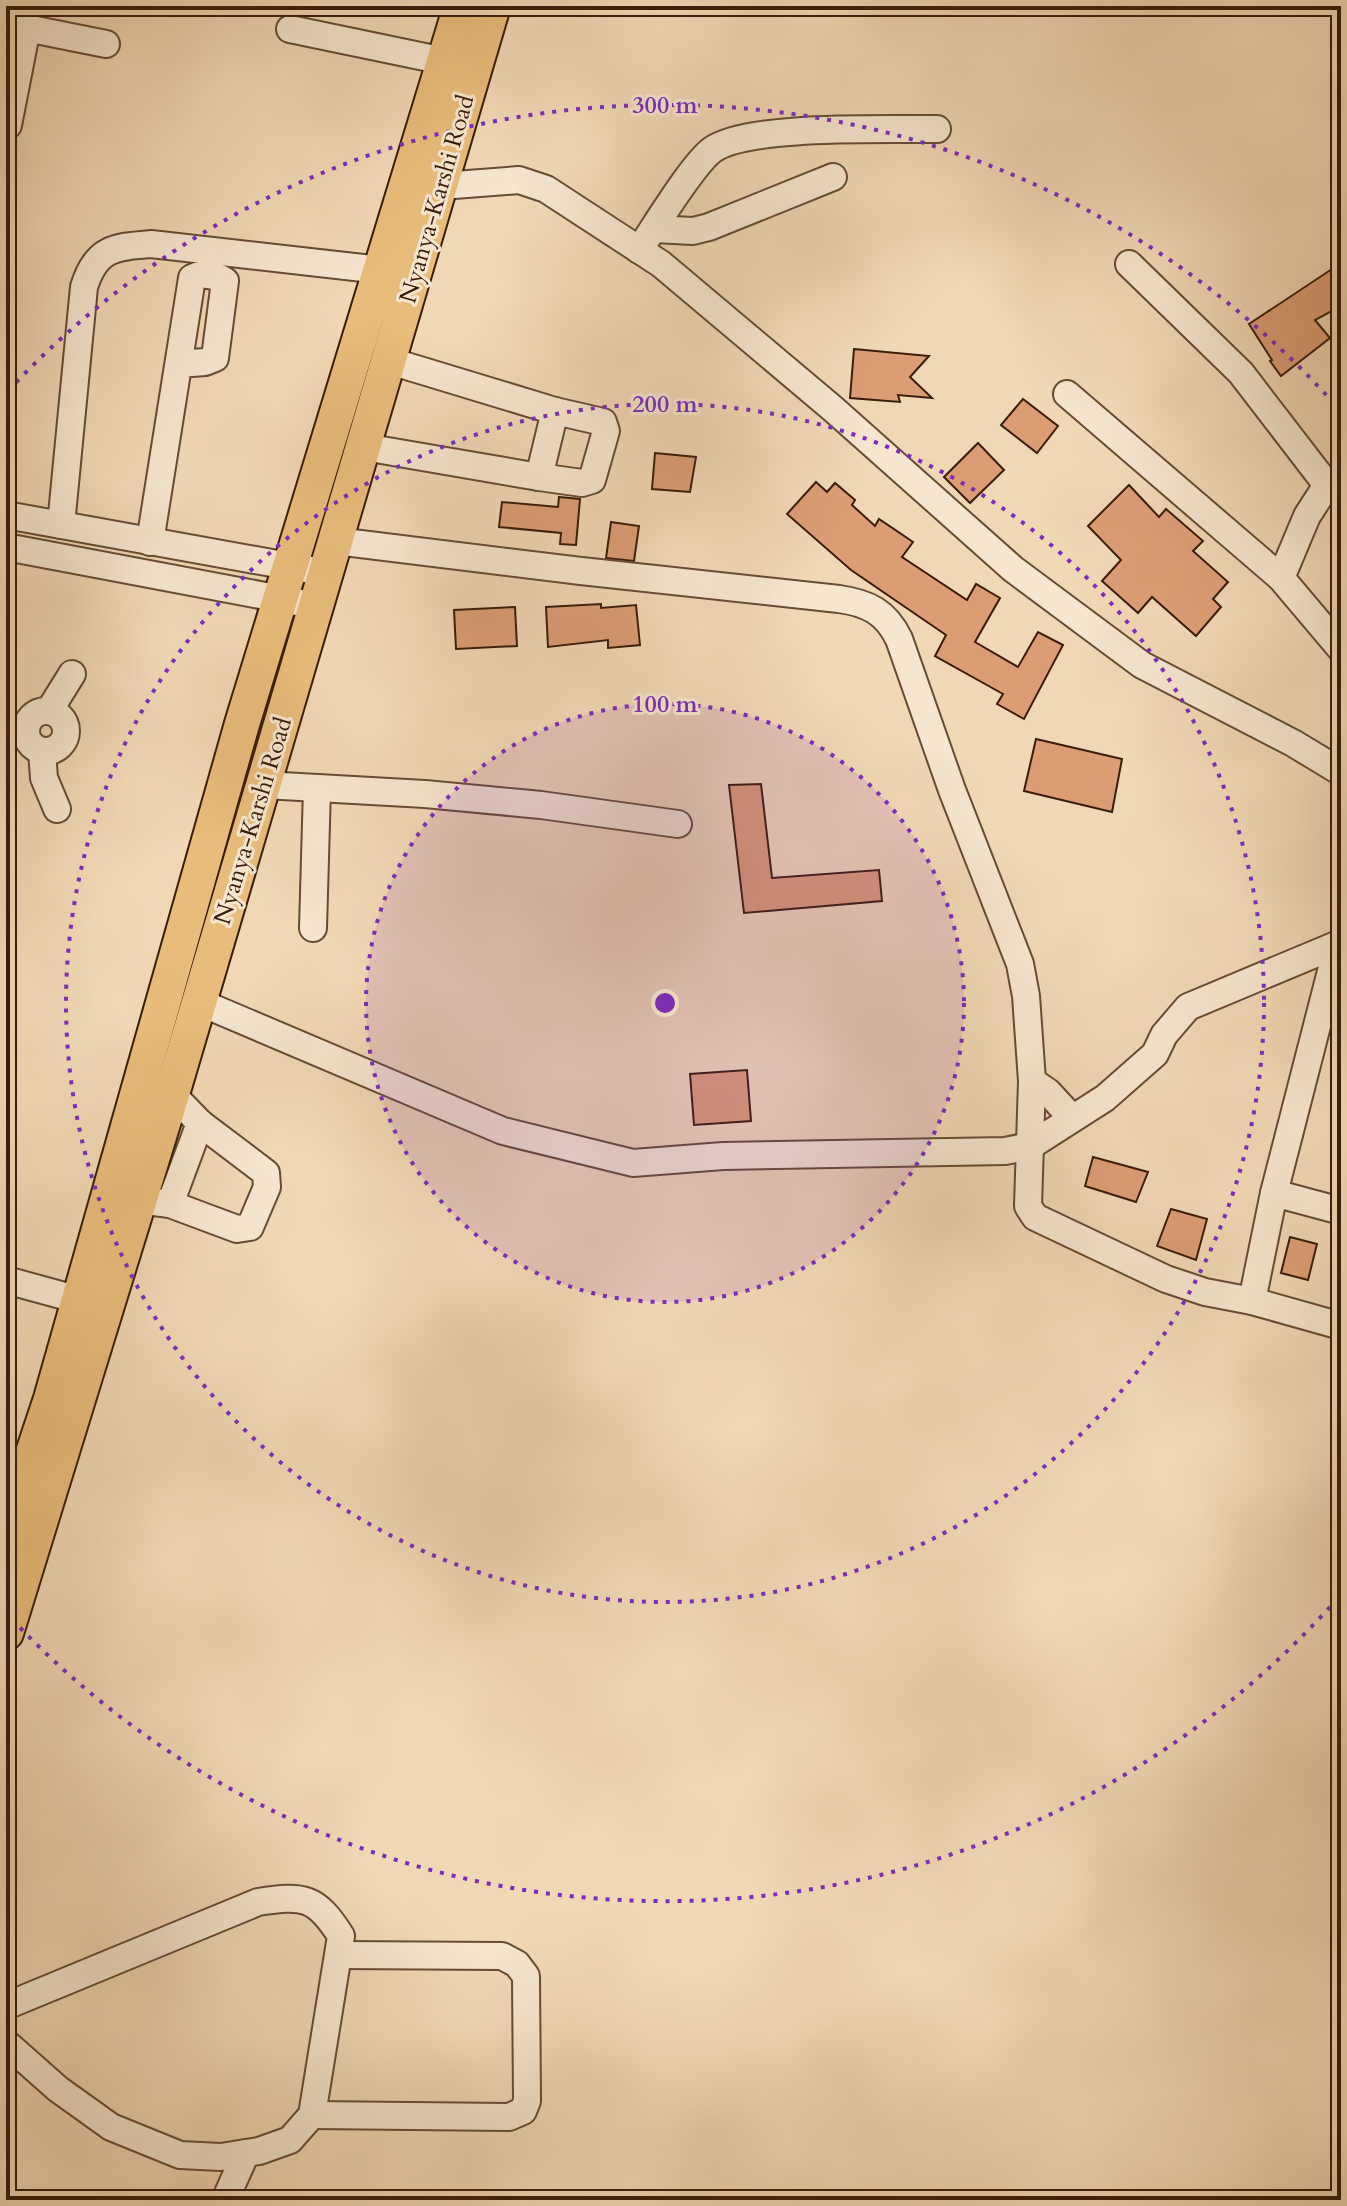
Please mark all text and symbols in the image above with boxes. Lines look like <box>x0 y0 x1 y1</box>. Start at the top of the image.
text: 300 m <box>632 89 699 122</box>
street label: Nyanya-Karshi Road <box>392 91 483 307</box>
text: 200 m <box>632 388 699 421</box>
text: 100 m <box>632 688 699 721</box>
street label: Nyanya-Karshi Road <box>206 713 300 929</box>
centre of rings <box>651 989 679 1017</box>

